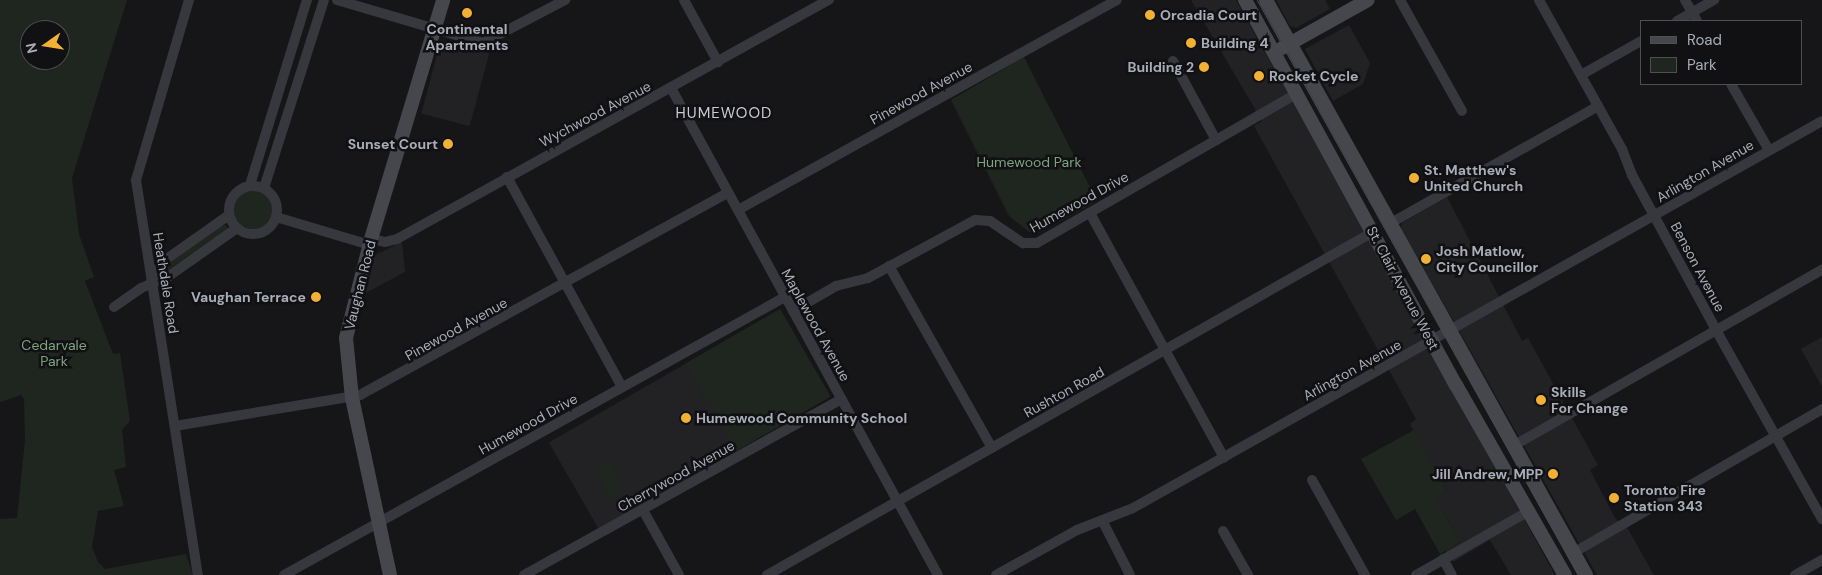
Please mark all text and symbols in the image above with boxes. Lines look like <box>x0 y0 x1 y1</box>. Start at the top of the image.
marker: Continental Apartments <box>461 7 473 19</box>
place label: Orcadia Court <box>1160 7 1257 23</box>
marker: Orcadia Court <box>1144 9 1156 21</box>
north arrow <box>20 20 70 70</box>
legend <box>1640 20 1802 85</box>
place label: Continental Apartments <box>426 21 508 54</box>
text: Road <box>1687 30 1722 50</box>
place label: Building 4 <box>1201 35 1269 51</box>
marker: Building 4 <box>1185 37 1197 49</box>
text: N <box>21 41 41 55</box>
text: Park <box>1687 55 1717 75</box>
street label: Pinewood Avenue <box>867 58 975 128</box>
place label: Building 2 <box>1128 59 1194 75</box>
marker: Building 2 <box>1198 61 1210 73</box>
place label: Rocket Cycle <box>1269 68 1358 84</box>
marker: Rocket Cycle <box>1253 70 1265 82</box>
street label: Wychwood Avenue <box>536 78 654 150</box>
district label: HUMEWOOD <box>675 105 773 123</box>
place label: Sunset Court <box>348 136 438 152</box>
street label: Arlington Avenue <box>1653 136 1757 206</box>
marker: Sunset Court <box>442 138 454 150</box>
park label: Humewood Park <box>977 154 1081 170</box>
place label: St. Matthew's United Church <box>1424 162 1523 194</box>
street label: Humewood Drive <box>1027 168 1131 236</box>
marker: St. Matthew's United Church <box>1408 172 1420 184</box>
street label: Benson Avenue <box>1667 219 1729 315</box>
street label: St. Clair Avenue West <box>1363 223 1443 353</box>
street label: Heathdale Road <box>150 231 182 335</box>
street label: Vaughan Road <box>341 238 379 332</box>
place label: Josh Matlow, City Councillor <box>1436 243 1538 276</box>
marker: Josh Matlow, City Councillor <box>1420 253 1432 265</box>
street label: Maplewood Avenue <box>778 266 854 384</box>
place label: Vaughan Terrace <box>191 289 306 305</box>
marker: Vaughan Terrace <box>310 291 322 303</box>
street label: Pinewood Avenue <box>402 294 510 364</box>
street label: Arlington Avenue <box>1300 336 1404 404</box>
park label: Cedarvale Park <box>21 337 87 370</box>
street label: Rushton Road <box>1021 363 1107 421</box>
place label: Skills For Change <box>1551 384 1628 417</box>
street label: Humewood Drive <box>476 390 580 458</box>
marker: Skills For Change <box>1535 394 1547 406</box>
place label: Humewood Community School <box>696 410 907 426</box>
marker: Humewood Community School <box>680 412 692 424</box>
street label: Cherrywood Avenue <box>615 437 737 515</box>
place label: Jill Andrew, MPP <box>1432 466 1543 482</box>
marker: Jill Andrew, MPP <box>1547 468 1559 480</box>
place label: Toronto Fire Station 343 <box>1624 482 1706 514</box>
marker: Toronto Fire Station 343 <box>1608 492 1620 504</box>

